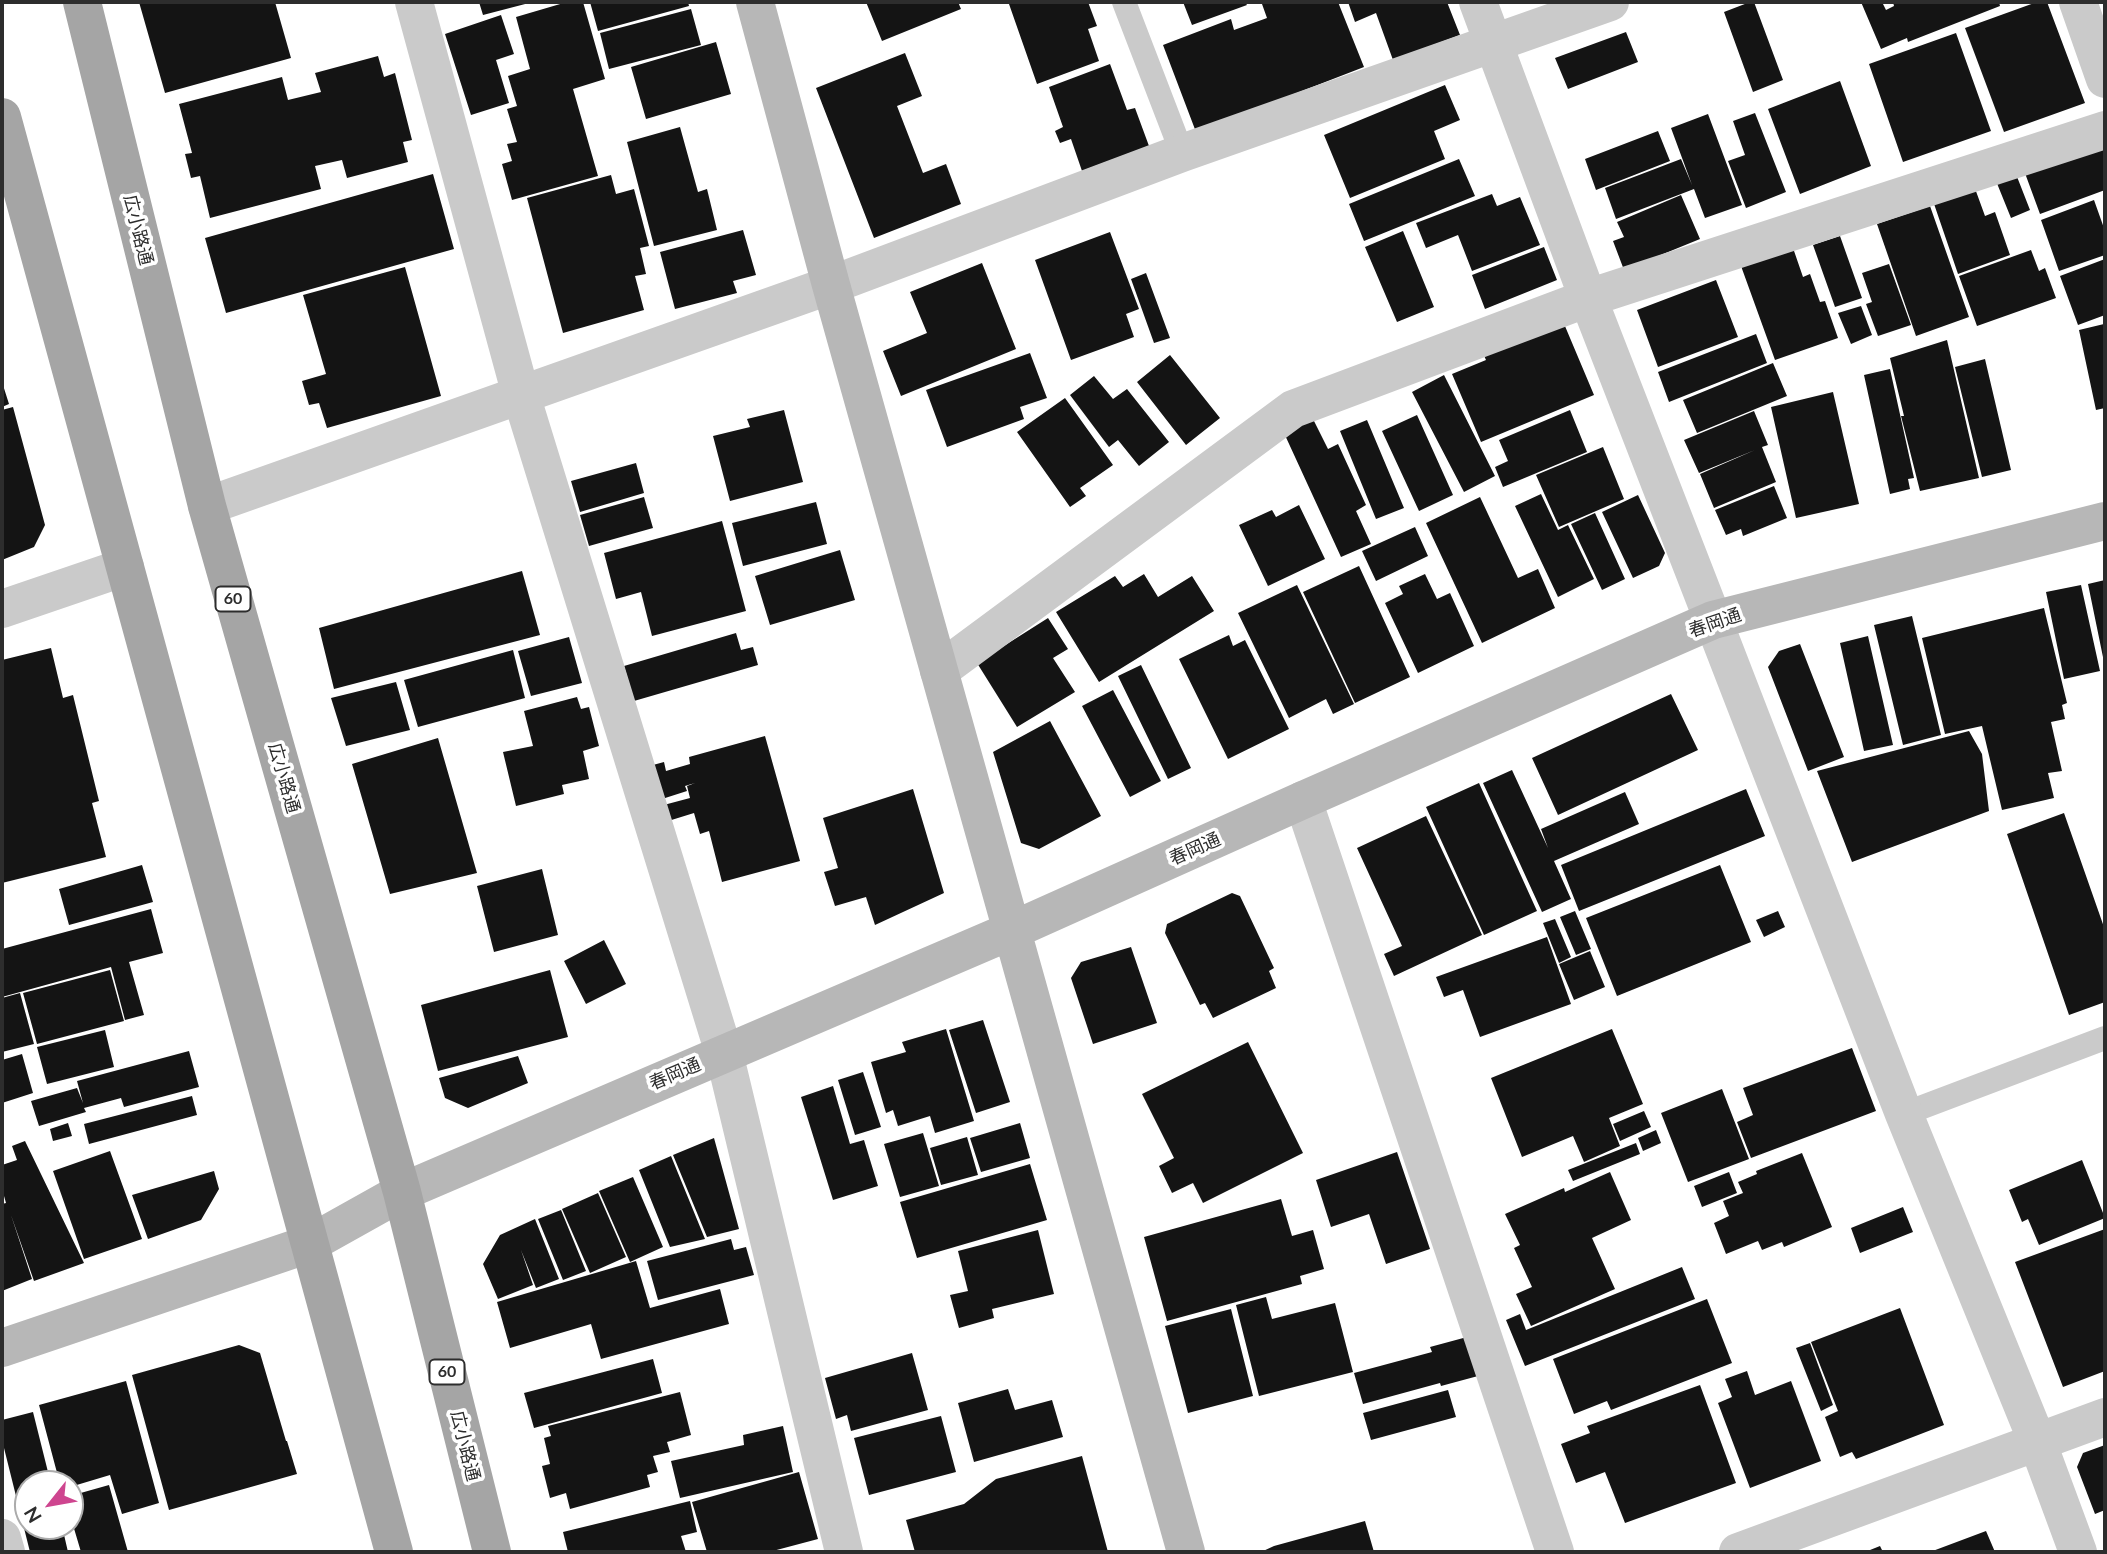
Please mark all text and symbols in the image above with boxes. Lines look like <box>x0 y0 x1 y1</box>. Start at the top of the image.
street label: 広小路通 <box>119 192 157 268</box>
road number: 60 <box>216 586 250 612</box>
street label: 春岡通 <box>1686 604 1744 642</box>
street label: 広小路通 <box>264 740 304 816</box>
street label: 春岡通 <box>1166 828 1224 870</box>
street label: 春岡通 <box>646 1054 704 1094</box>
road number: 60 <box>430 1360 464 1384</box>
street label: 広小路通 <box>446 1408 484 1484</box>
north arrow <box>14 1470 84 1540</box>
text: N <box>19 1503 46 1527</box>

